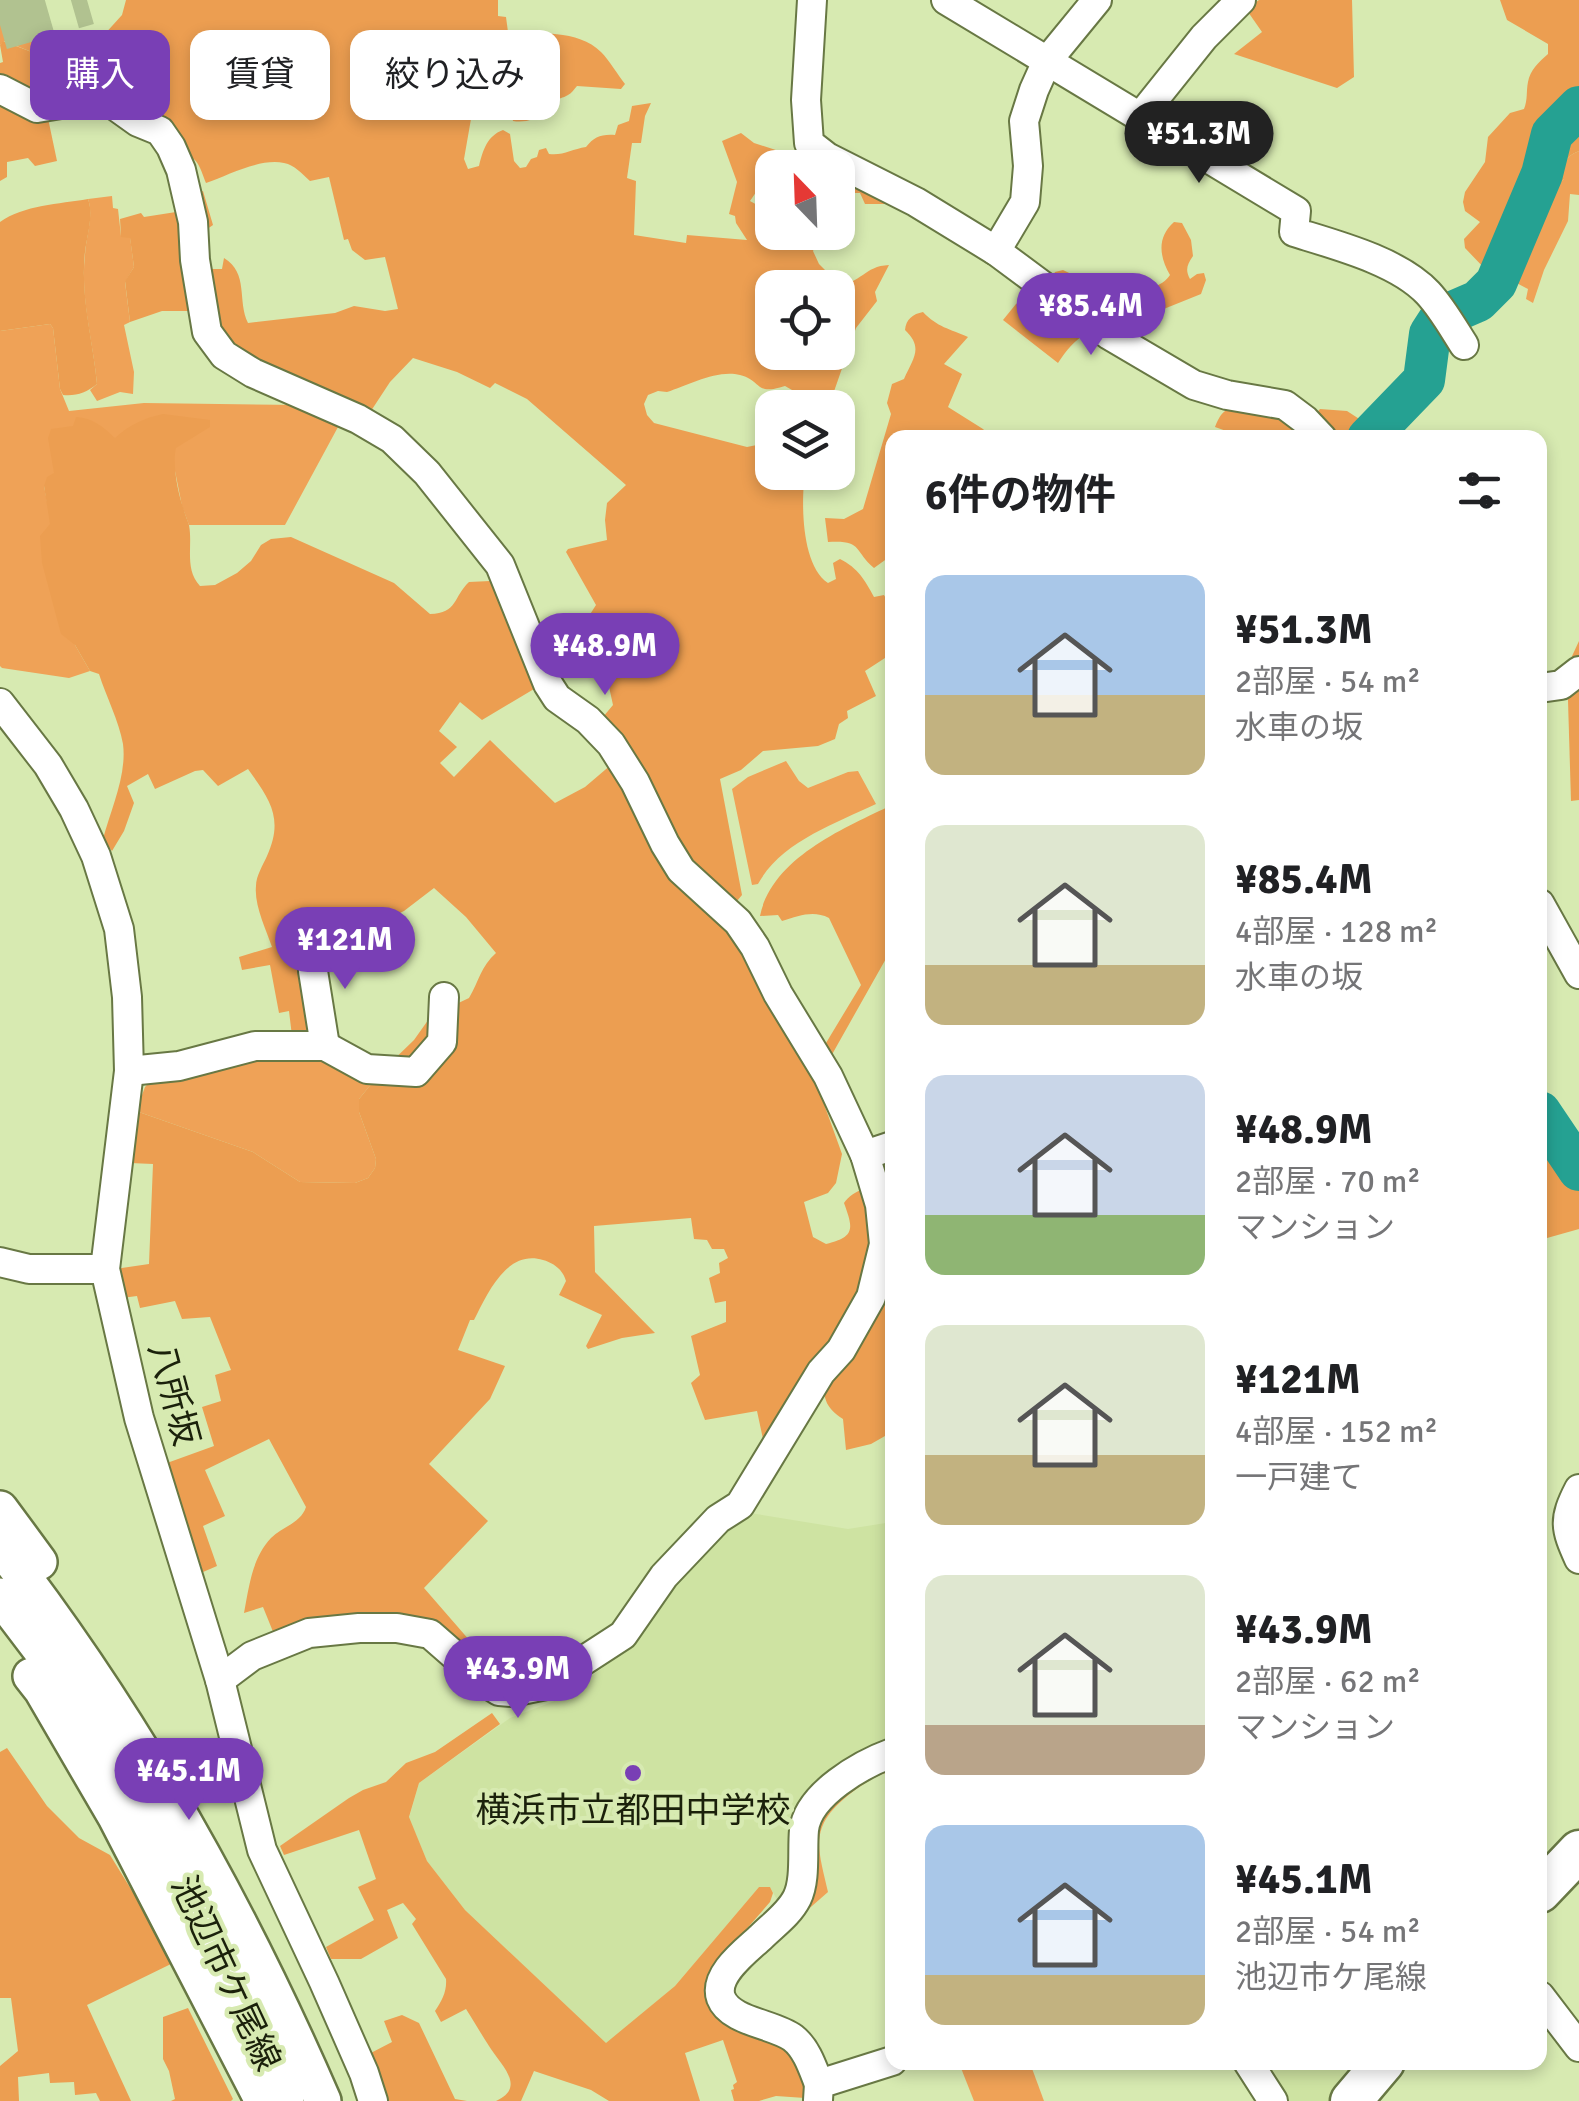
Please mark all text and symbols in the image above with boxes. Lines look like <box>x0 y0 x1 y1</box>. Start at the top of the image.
chip: 購入 <box>30 30 170 120</box>
chip: 賃貸 <box>190 30 330 120</box>
chip: 絞り込み <box>350 30 560 120</box>
pin: ¥51.3M <box>1118 101 1280 186</box>
text: ¥51.3M <box>1147 114 1251 153</box>
north arrow <box>755 150 855 250</box>
map controls <box>755 150 855 490</box>
button: locate <box>755 270 855 370</box>
pin: ¥85.4M <box>1010 273 1172 358</box>
text: ¥85.4M <box>1039 286 1143 325</box>
button: layers <box>755 390 855 490</box>
icon: filters <box>1452 463 1507 518</box>
text: 6件の物件 <box>925 470 1116 521</box>
text: ¥51.3M <box>1235 604 1373 655</box>
pin: ¥48.9M <box>524 613 686 698</box>
icon: home <box>1005 615 1125 735</box>
text: ¥48.9M <box>553 626 657 665</box>
text: 2部屋 · 54 m² <box>1235 662 1421 701</box>
text: 水車の坂 <box>1235 708 1363 747</box>
text: ¥85.4M <box>1235 854 1373 905</box>
icon: home <box>1005 865 1125 985</box>
pin: ¥121M <box>275 907 415 992</box>
text: 4部屋 · 128 m² <box>1235 912 1438 951</box>
text: ¥121M <box>297 920 393 959</box>
text: 水車の坂 <box>1235 958 1363 997</box>
text: ¥48.9M <box>1235 1104 1373 1155</box>
icon: home <box>1005 1115 1125 1235</box>
text: 2部屋 · 70 m² <box>1235 1162 1421 1201</box>
text: マンション <box>1235 1208 1395 1247</box>
street label: 八所坂 <box>139 1338 208 1450</box>
text: ¥121M <box>1235 1354 1361 1405</box>
icon: home <box>1005 1365 1125 1485</box>
text: 4部屋 · 152 m² <box>1235 1412 1438 1451</box>
text: 一戸建て <box>1235 1458 1363 1497</box>
text: ¥43.9M <box>1235 1604 1373 1655</box>
icon: home <box>1005 1615 1125 1735</box>
pin: ¥43.9M <box>437 1636 599 1721</box>
text: ¥43.9M <box>466 1649 570 1688</box>
text: 2部屋 · 62 m² <box>1235 1662 1421 1701</box>
text: マンション <box>1235 1708 1395 1747</box>
pin: ¥45.1M <box>108 1738 270 1823</box>
text: ¥45.1M <box>137 1751 241 1790</box>
marker: 横浜市立都田中学校 <box>622 1762 644 1784</box>
place label: 横浜市立都田中学校 <box>475 1789 791 1832</box>
text: ¥45.1M <box>1235 1854 1373 1905</box>
icon: home <box>1005 1865 1125 1985</box>
street label: 池辺市ケ尾線 <box>162 1869 289 2077</box>
text: 2部屋 · 54 m² <box>1235 1912 1421 1951</box>
text: 池辺市ケ尾線 <box>1235 1958 1427 1997</box>

